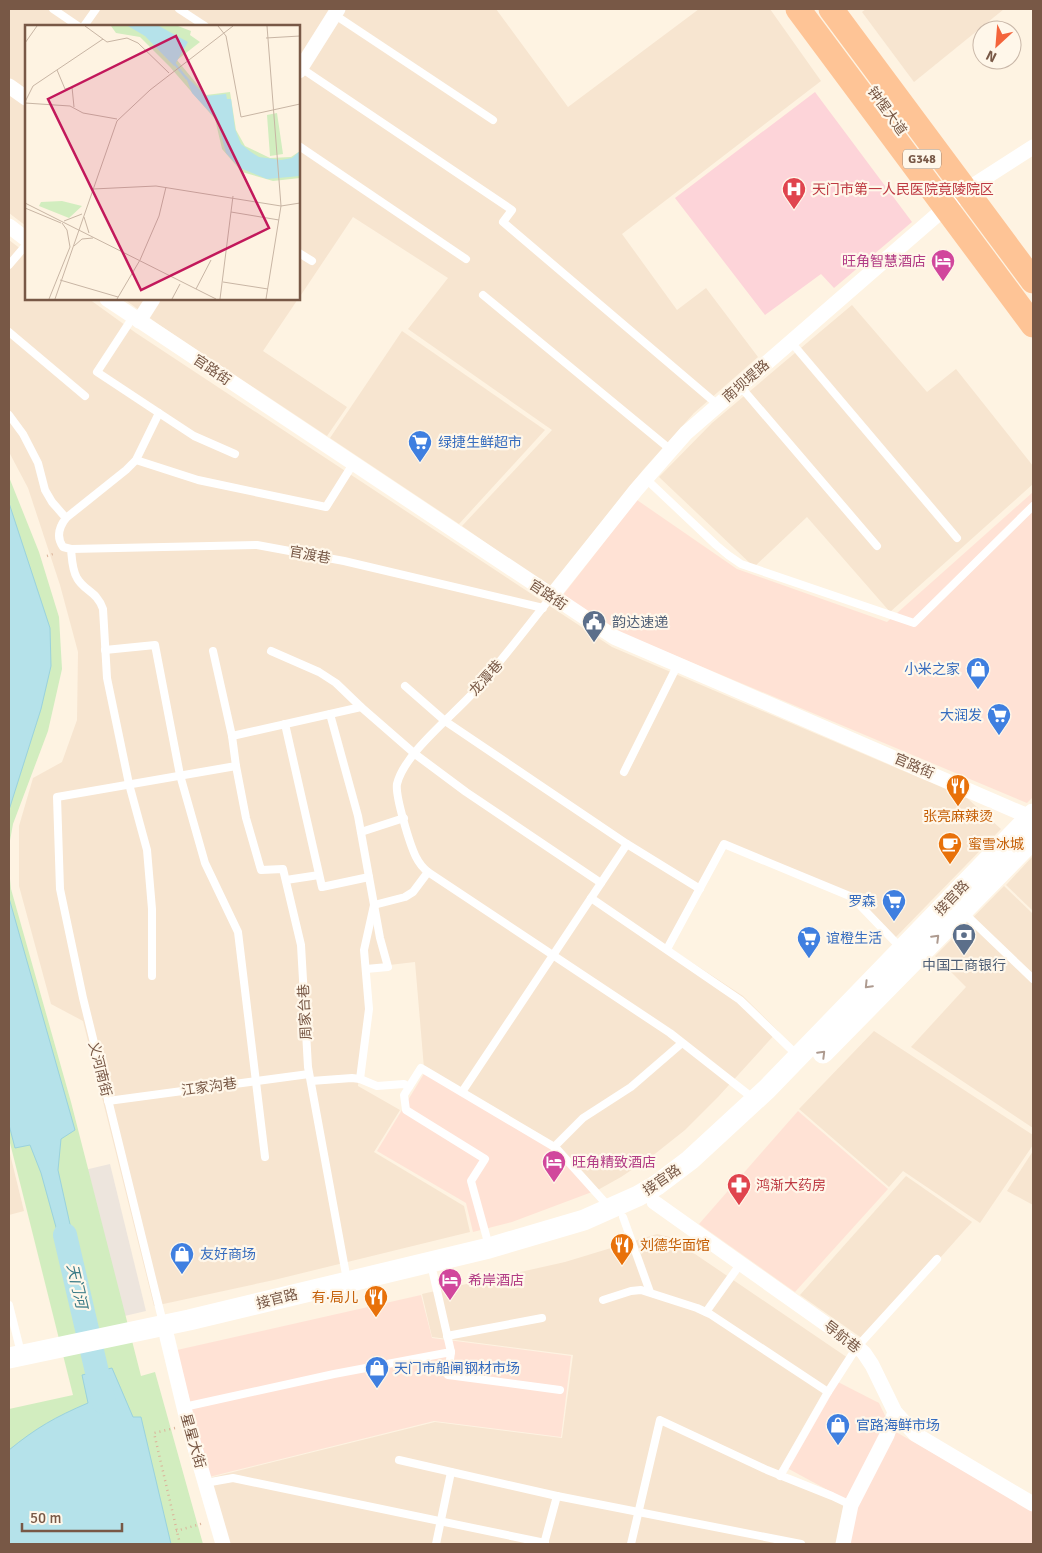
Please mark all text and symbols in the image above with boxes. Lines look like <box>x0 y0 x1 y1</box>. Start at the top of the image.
north arrow <box>972 20 1022 70</box>
inset map <box>25 25 300 300</box>
text: N <box>983 46 1000 66</box>
street label: 钟惺大道 <box>864 83 910 139</box>
road number: G348 <box>903 150 941 168</box>
hospital icon: 天门市第一人民医院竟陵院区 <box>781 176 807 210</box>
place label: 天门市第一人民医院竟陵院区 <box>812 181 994 198</box>
hotel icon: 旺角智慧酒店 <box>930 248 956 282</box>
place label: 旺角智慧酒店 <box>842 253 926 270</box>
street label: 官路街 <box>190 351 234 389</box>
street label: 南坝堤路 <box>719 356 773 406</box>
supermarket icon: 绿捷生鲜超市 <box>407 429 433 463</box>
place label: 绿捷生鲜超市 <box>438 434 522 451</box>
street label: 官渡巷 <box>288 543 332 567</box>
street label: 官路街 <box>526 576 570 614</box>
public building icon: 韵达速递 <box>581 609 607 643</box>
place label: 韵达速递 <box>612 614 668 631</box>
shop icon: 小米之家 <box>965 656 991 690</box>
street label: 龙潭巷 <box>466 657 506 699</box>
place label: 小米之家 <box>904 661 960 678</box>
supermarket icon: 大润发 <box>986 702 1012 736</box>
place label: 大润发 <box>940 707 982 724</box>
street label: 官路街 <box>891 750 937 782</box>
restaurant icon: 张亮麻辣烫 <box>945 773 971 807</box>
place label: 张亮麻辣烫 <box>923 808 993 825</box>
cafe icon: 蜜雪冰城 <box>937 831 963 865</box>
place label: 蜜雪冰城 <box>968 836 1024 853</box>
street label: 接官路 <box>931 877 973 919</box>
supermarket icon: 罗森 <box>881 888 907 922</box>
place label: 罗森 <box>848 893 876 910</box>
bank icon: 中国工商银行 <box>951 922 977 956</box>
supermarket icon: 谊橙生活 <box>796 925 822 959</box>
place label: 谊橙生活 <box>826 930 882 947</box>
one-way arrow <box>930 935 939 944</box>
place label: 中国工商银行 <box>922 957 1006 974</box>
one-way arrow <box>865 979 874 988</box>
street label: 周家台巷 <box>295 984 315 1040</box>
street label: 义河南街 <box>85 1040 115 1098</box>
one-way arrow <box>816 1050 825 1059</box>
street label: 江家沟巷 <box>180 1075 238 1099</box>
hotel icon: 旺角精致酒店 <box>541 1149 567 1183</box>
place label: 旺角精致酒店 <box>572 1154 656 1171</box>
street label: 接官路 <box>640 1161 684 1199</box>
pharmacy icon: 鸿渐大药房 <box>726 1172 752 1206</box>
place label: 鸿渐大药房 <box>756 1177 826 1194</box>
restaurant icon: 刘德华面馆 <box>609 1232 635 1266</box>
place label: 刘德华面馆 <box>640 1237 710 1254</box>
shop icon: 友好商场 <box>169 1241 195 1275</box>
place label: 友好商场 <box>200 1246 256 1263</box>
water label: 天门河 <box>63 1262 92 1313</box>
hotel icon: 希岸酒店 <box>437 1267 463 1301</box>
place label: 希岸酒店 <box>468 1272 524 1289</box>
restaurant icon: 有·局儿 <box>363 1284 389 1318</box>
street label: 接官路 <box>255 1286 299 1312</box>
place label: 有·局儿 <box>312 1289 358 1306</box>
street label: 导航巷 <box>820 1317 864 1357</box>
shop icon: 天门市船闸钢材市场 <box>364 1355 390 1389</box>
place label: 天门市船闸钢材市场 <box>394 1360 520 1377</box>
street label: 星星大街 <box>177 1412 209 1470</box>
shop icon: 官路海鲜市场 <box>825 1412 851 1446</box>
place label: 官路海鲜市场 <box>856 1417 940 1434</box>
scale bar <box>22 1500 122 1532</box>
text: 50 m <box>30 1509 61 1527</box>

